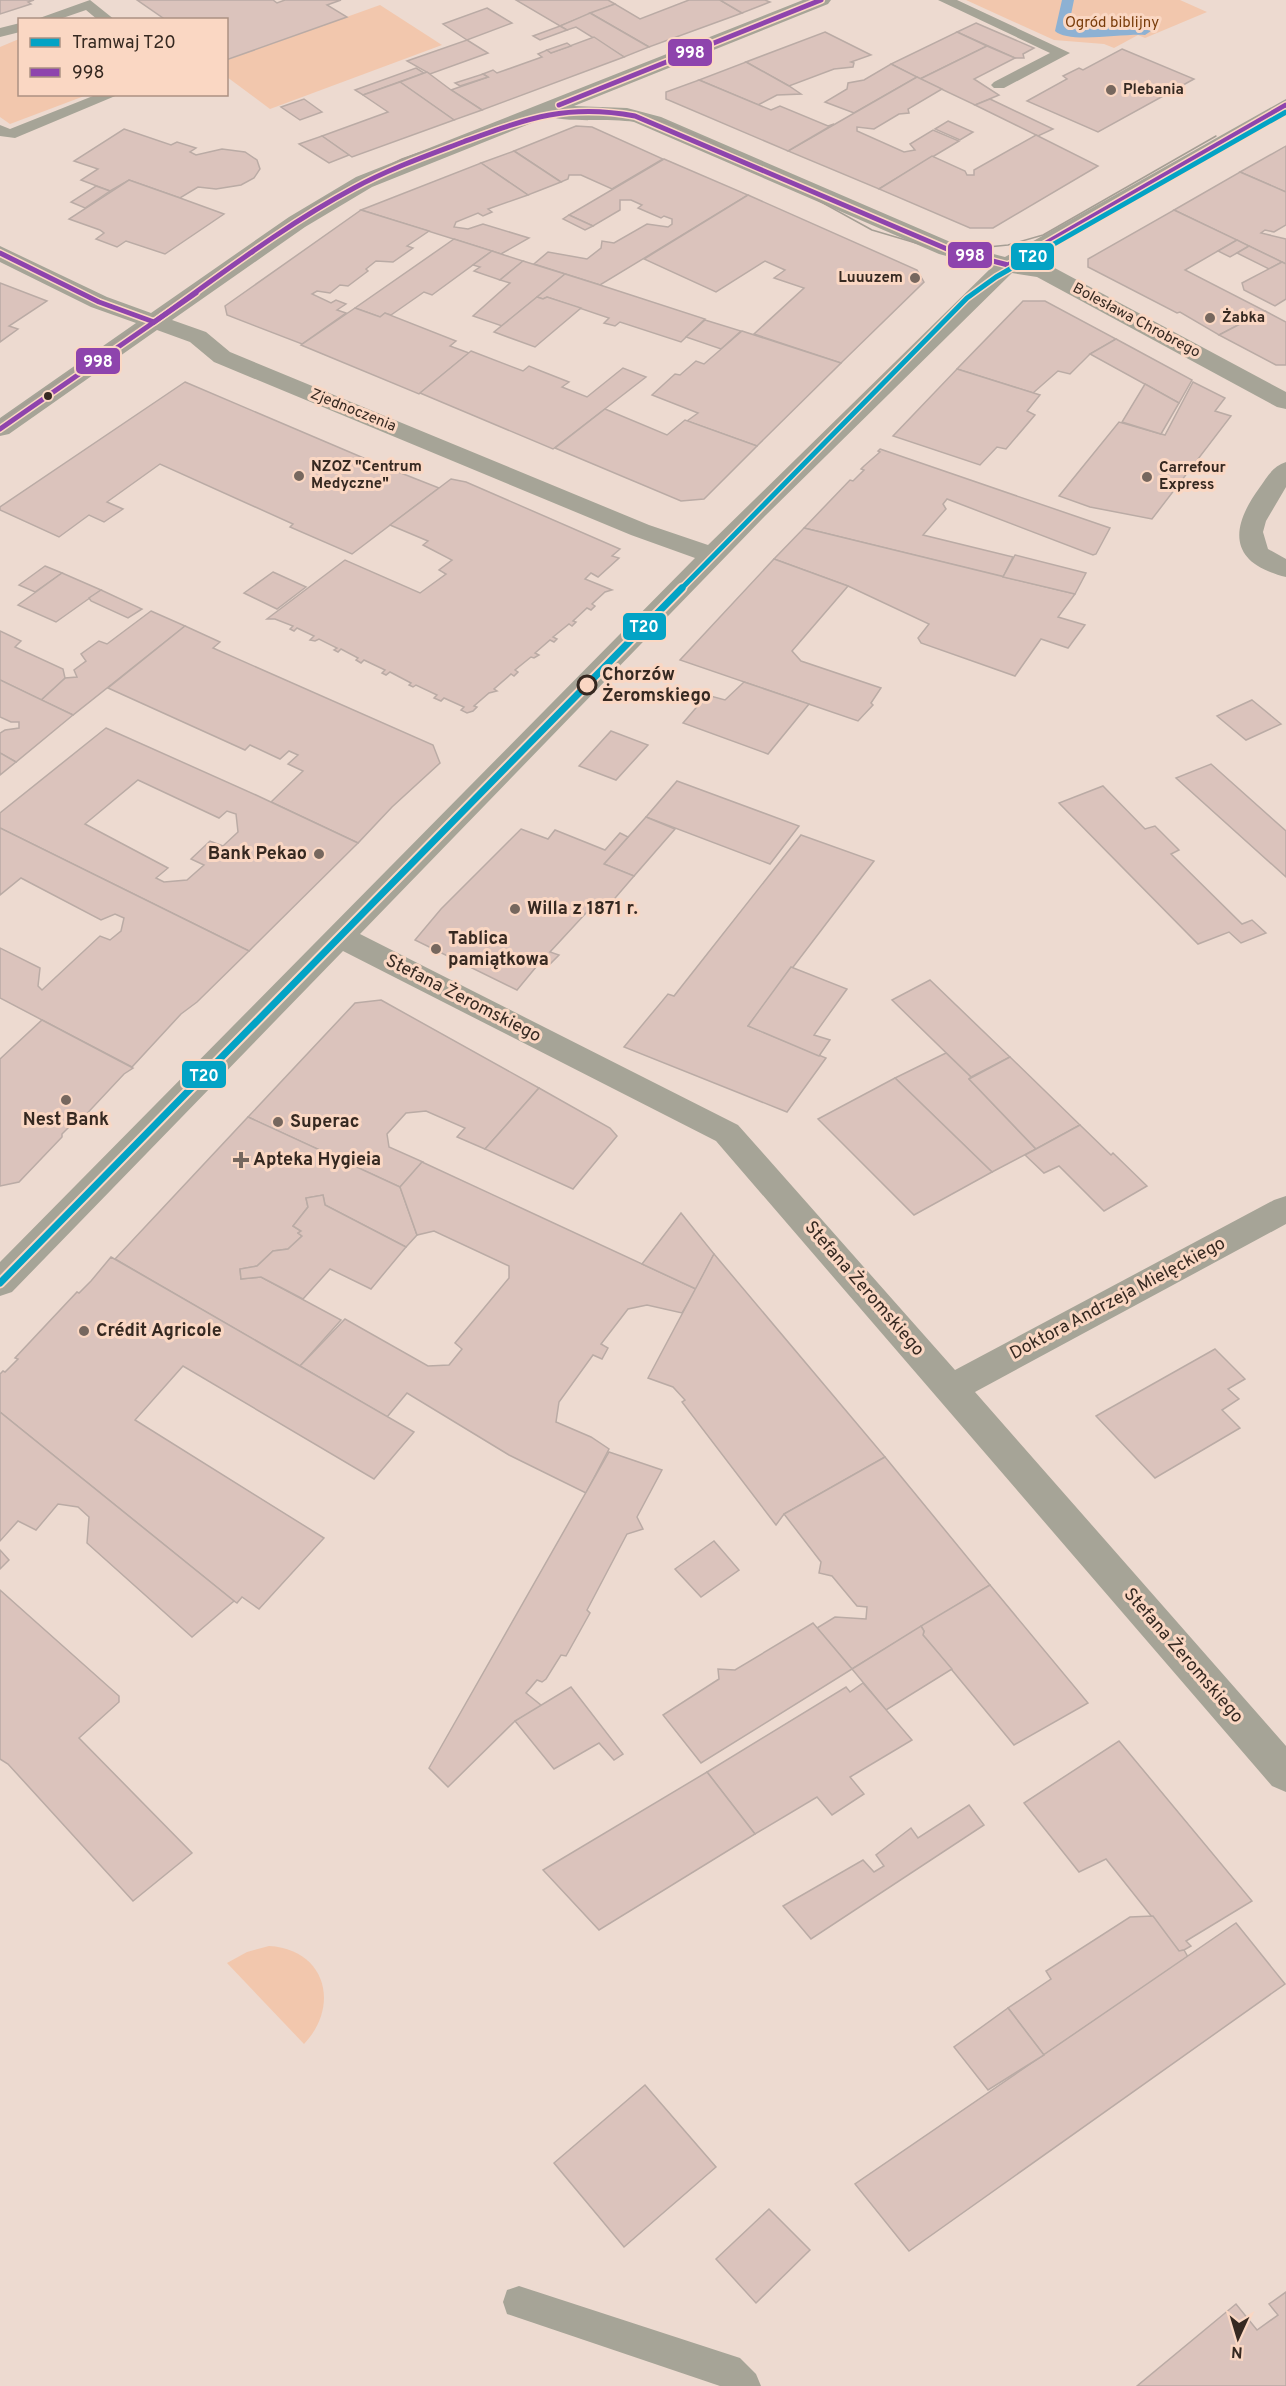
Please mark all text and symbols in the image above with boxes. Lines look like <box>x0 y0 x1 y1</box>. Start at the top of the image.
park label: Ogród biblijny <box>1065 14 1159 33</box>
legend <box>18 18 228 96</box>
text: Tramwaj T20 <box>72 32 176 55</box>
line badge: 998 <box>667 38 713 67</box>
text: 998 <box>675 44 705 64</box>
text: 998 <box>72 62 105 85</box>
place label: Plebania <box>1123 81 1184 100</box>
marker: Plebania <box>1104 83 1118 97</box>
line badge: 998 <box>947 241 993 269</box>
line badge: T20 <box>1010 242 1055 271</box>
text: 998 <box>955 247 985 267</box>
text: T20 <box>1018 248 1048 268</box>
place label: Luuuzem <box>838 269 903 288</box>
marker: Luuuzem <box>908 271 922 285</box>
street label: Bolesława Chrobrego <box>1069 279 1203 363</box>
place label: Żabka <box>1222 308 1265 328</box>
marker: Żabka <box>1203 311 1217 325</box>
line badge: 998 <box>75 347 121 375</box>
text: 998 <box>83 353 113 373</box>
street label: Zjednoczenia <box>307 385 399 437</box>
unlabelled marker <box>42 390 54 402</box>
place label: NZOZ "Centrum Medyczne" <box>311 458 422 494</box>
place label: Carrefour Express <box>1159 459 1227 495</box>
marker: NZOZ "Centrum Medyczne" <box>292 469 306 483</box>
marker: Carrefour Express <box>1140 470 1154 484</box>
line badge: T20 <box>622 612 667 641</box>
text: T20 <box>629 618 659 638</box>
place label: Chorzów Żeromskiego <box>602 664 711 708</box>
marker: Chorzów Żeromskiego <box>577 675 597 695</box>
place label: Bank Pekao <box>208 843 307 866</box>
marker: Bank Pekao <box>312 847 326 861</box>
place label: Willa z 1871 r. <box>527 898 638 921</box>
marker: Willa z 1871 r. <box>508 902 522 916</box>
place label: Tablica pamiątkowa <box>448 928 549 972</box>
marker: Tablica pamiątkowa <box>429 942 443 956</box>
street label: Stefana Żeromskiego <box>381 948 546 1048</box>
line badge: T20 <box>181 1060 227 1089</box>
text: T20 <box>189 1067 219 1087</box>
marker: Nest Bank <box>59 1093 73 1107</box>
place label: Nest Bank <box>23 1109 109 1132</box>
place label: Superac <box>290 1111 359 1134</box>
marker: Superac <box>271 1115 285 1129</box>
place label: Apteka Hygieia <box>253 1149 381 1172</box>
marker: Apteka Hygieia <box>234 1153 248 1167</box>
street label: Stefana Żeromskiego <box>799 1215 931 1361</box>
street label: Doktora Andrzeja Mielęckiego <box>1006 1232 1230 1366</box>
place label: Crédit Agricole <box>96 1320 222 1343</box>
marker: Crédit Agricole <box>77 1324 91 1338</box>
street label: Stefana Żeromskiego <box>1118 1582 1250 1728</box>
north arrow <box>1208 2308 1268 2368</box>
text: N <box>1231 2341 1244 2361</box>

